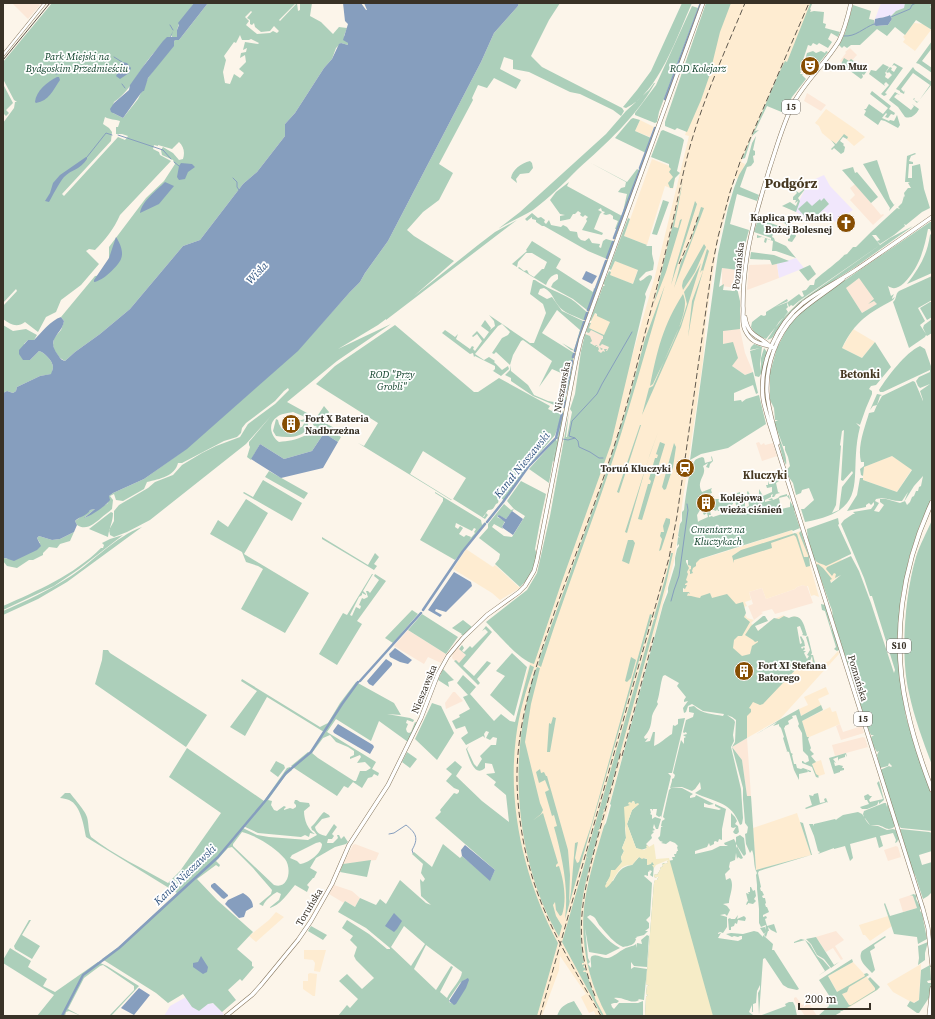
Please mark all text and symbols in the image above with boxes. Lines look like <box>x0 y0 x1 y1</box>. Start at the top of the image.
park label: Park Miejski na Bydgoskim Przedmieściu <box>25 50 128 75</box>
theatre icon: Dom Muz <box>799 55 821 77</box>
place label: Dom Muz <box>824 60 868 73</box>
park label: ROD Kolejarz <box>669 62 727 75</box>
road number: 15 <box>782 100 800 114</box>
district label: Podgórz <box>765 173 818 193</box>
place label: Kaplica pw. Matki Bożej Bolesnej <box>750 211 832 236</box>
church icon: Kaplica pw. Matki Bożej Bolesnej <box>835 212 857 234</box>
street label: Poznańska <box>729 241 747 290</box>
water label: Wisła <box>243 258 271 287</box>
street label: Nieszawska <box>551 360 573 414</box>
district label: Betonki <box>840 367 880 382</box>
park label: ROD "Przy Grobli" <box>368 368 415 393</box>
place label: Fort X Bateria Nadbrzeżna <box>305 412 369 437</box>
building icon: Fort X Bateria Nadbrzeżna <box>280 413 302 435</box>
water label: Kanał Nieszawski <box>490 428 554 502</box>
station icon: Toruń Kluczyki <box>674 457 696 479</box>
place label: Toruń Kluczyki <box>600 462 671 475</box>
district label: Kluczyki <box>743 468 788 483</box>
place label: Kolejowa wieża ciśnień <box>719 491 782 516</box>
building icon: Kolejowa wieża ciśnień <box>695 492 717 514</box>
park label: Cmentarz na Kluczykach <box>691 523 746 548</box>
road number: S10 <box>887 639 911 653</box>
street label: Poznańska <box>845 653 871 704</box>
place label: Fort XI Stefana Batorego <box>758 659 827 684</box>
building icon: Fort XI Stefana Batorego <box>733 660 755 682</box>
street label: Nieszawska <box>408 662 440 715</box>
road number: 15 <box>854 712 872 726</box>
water label: Kanał Nieszawski <box>150 841 220 909</box>
street label: Toruńska <box>293 885 326 928</box>
scale bar <box>799 985 870 1011</box>
text: 200 m <box>805 991 837 1007</box>

